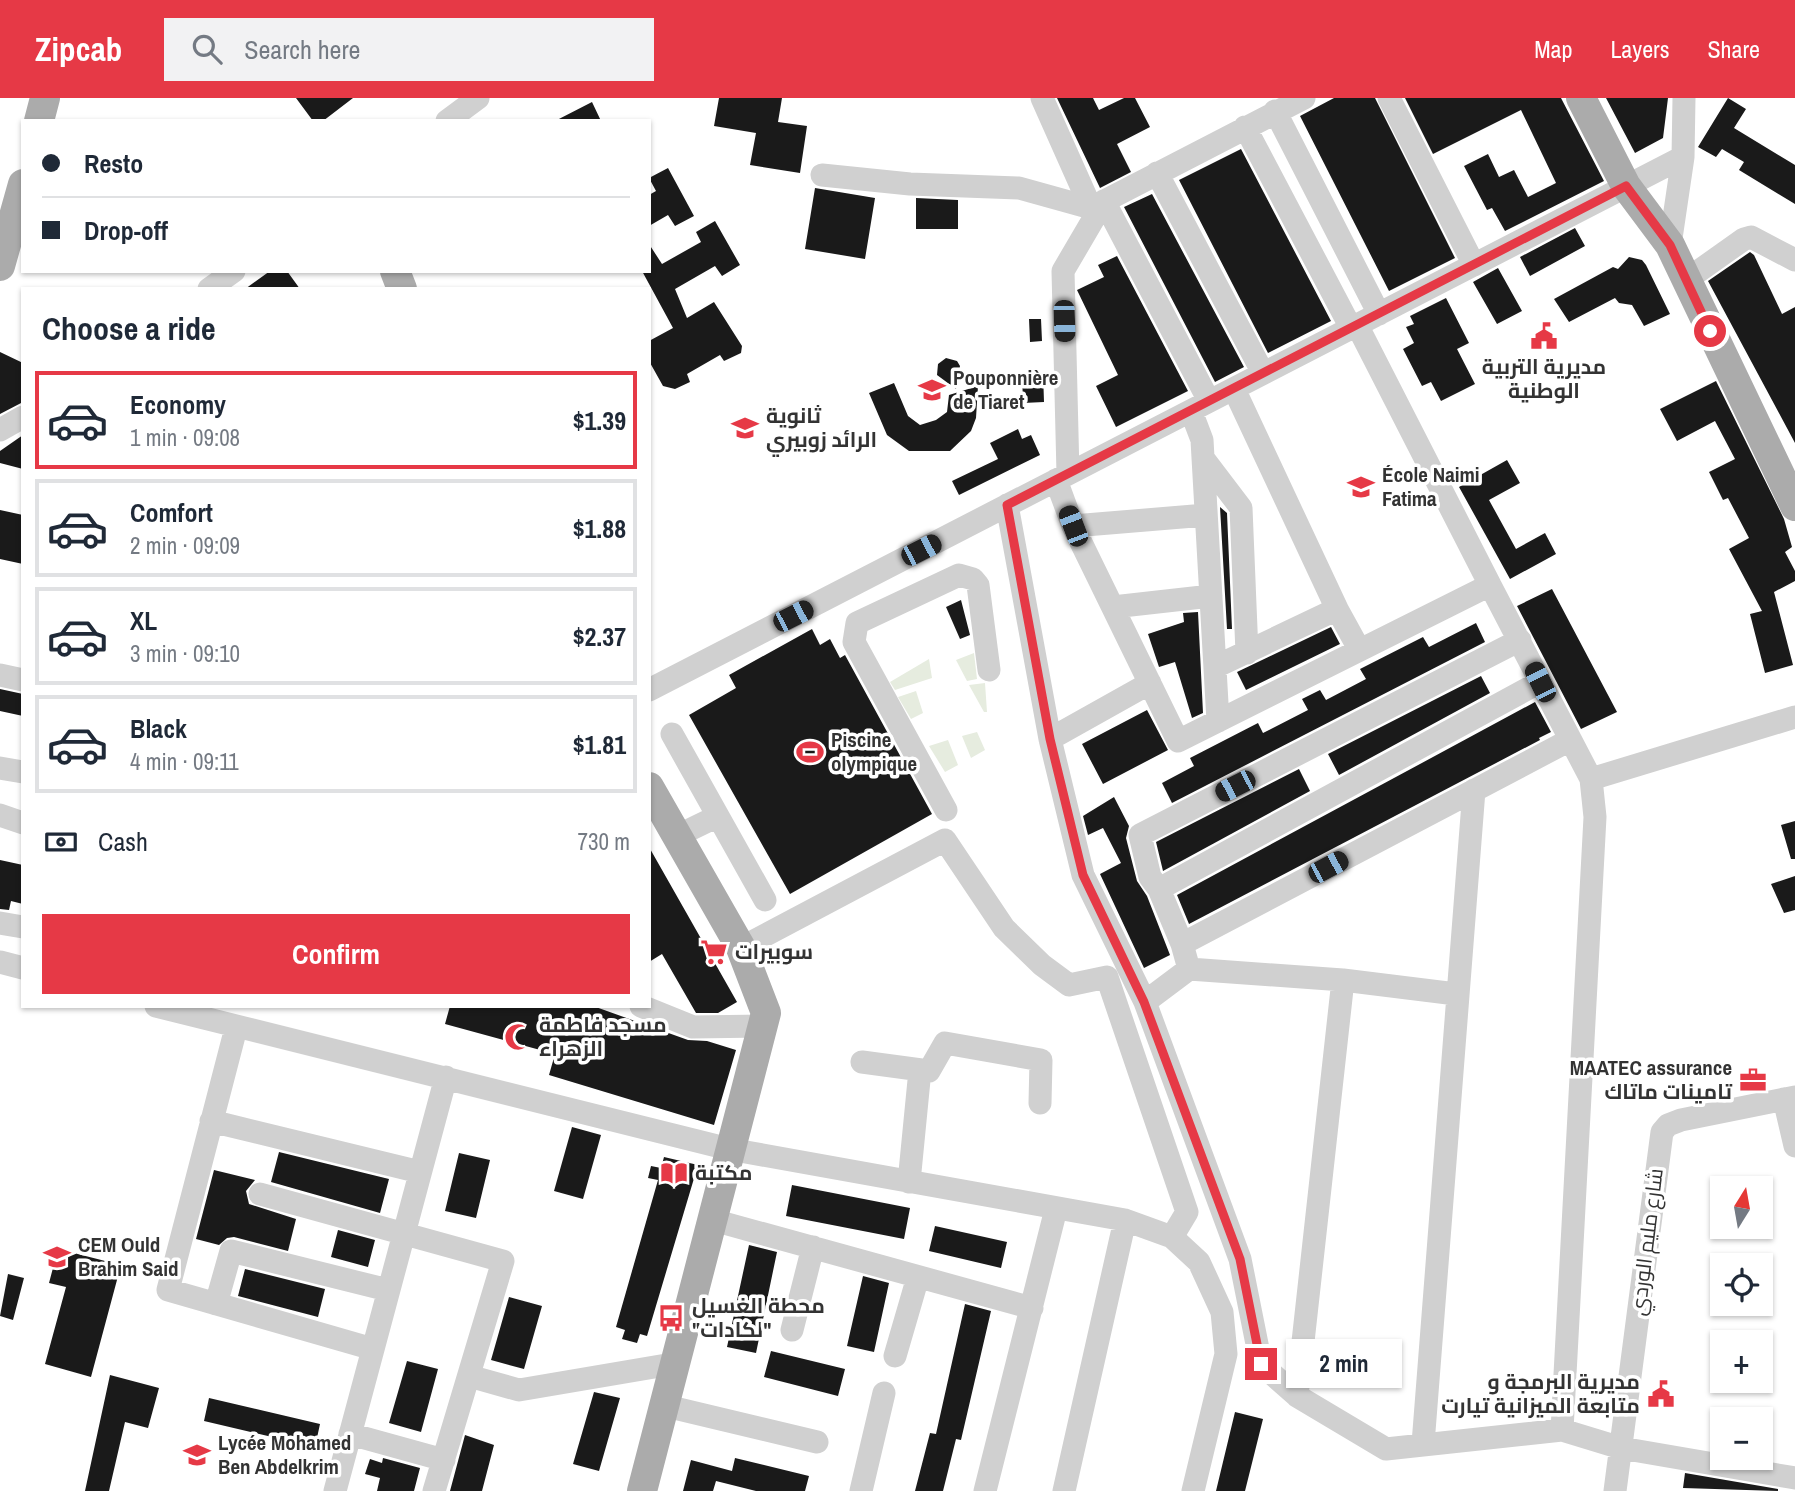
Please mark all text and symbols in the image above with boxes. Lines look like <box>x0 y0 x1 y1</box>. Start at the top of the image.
search box <box>164 18 654 81</box>
text: Zipcab <box>35 27 122 71</box>
icon: search <box>188 30 226 68</box>
text: Search here <box>244 32 360 67</box>
text: Map <box>1534 33 1572 65</box>
text: Layers <box>1610 33 1669 65</box>
text: Share <box>1707 33 1760 65</box>
text: Resto <box>84 146 143 181</box>
text: Drop-off <box>84 213 168 248</box>
car <box>1053 300 1076 342</box>
text: Choose a ride <box>42 307 216 350</box>
route start <box>1694 315 1726 347</box>
public building icon: مديرية التربية الوطنية <box>1529 321 1559 351</box>
place label: مديرية التربية الوطنية <box>1482 352 1606 405</box>
place label: Pouponnière de Tiaret <box>953 363 1058 416</box>
school or university icon: Pouponnière de Tiaret <box>917 375 947 405</box>
text: Economy <box>130 387 226 422</box>
icon: car <box>46 389 109 452</box>
place label: ثانوية الرائد زوبيري <box>766 401 877 457</box>
text: $1.39 <box>573 403 626 438</box>
school or university icon: ثانوية الرائد زوبيري <box>730 413 760 443</box>
text: 1 min · 09:08 <box>130 422 240 453</box>
place label: École Naimi Fatima <box>1382 460 1480 513</box>
school or university icon: École Naimi Fatima <box>1346 472 1376 502</box>
text: Comfort <box>130 495 213 530</box>
icon: car <box>46 497 109 560</box>
car <box>1056 503 1091 549</box>
text: $1.88 <box>573 511 626 546</box>
text: 2 min · 09:09 <box>130 530 240 561</box>
car <box>898 531 945 569</box>
car <box>770 597 817 635</box>
text: XL <box>130 603 157 638</box>
icon: car <box>46 605 109 668</box>
text: $2.37 <box>573 619 626 654</box>
text: 3 min · 09:10 <box>130 638 240 669</box>
car <box>1522 659 1559 705</box>
text: Black <box>130 711 187 746</box>
icon: car <box>46 713 109 776</box>
place label: Piscine olympique <box>831 725 917 778</box>
text: $1.81 <box>573 727 626 762</box>
sports icon: Piscine olympique <box>795 737 825 767</box>
text: 4 min · 09:11 <box>130 746 239 777</box>
car <box>1212 767 1259 805</box>
icon: cash <box>42 823 80 861</box>
text: Cash <box>98 824 148 859</box>
text: 730 m <box>578 826 630 857</box>
car <box>1305 848 1352 886</box>
button: Confirm <box>42 914 630 994</box>
supermarket icon: سوبيرات <box>699 937 729 967</box>
place label: سوبيرات <box>735 937 813 966</box>
place label: مسجد فاطمة الزهراء <box>539 1010 667 1063</box>
mosque icon: مسجد فاطمة الزهراء <box>503 1022 533 1052</box>
place label: MAATEC assurance تامينات ماتاك <box>1570 1053 1733 1106</box>
office icon: MAATEC assurance تامينات ماتاك <box>1738 1065 1768 1095</box>
library icon: مكتبة <box>659 1158 689 1188</box>
place label: مكتبة <box>695 1158 753 1187</box>
street label: شارع مليم الوردي <box>1623 1167 1672 1318</box>
north arrow <box>1710 1176 1773 1239</box>
map controls <box>1710 1176 1773 1470</box>
place label: CEM Ould Brahim Said <box>78 1230 179 1283</box>
school or university icon: CEM Ould Brahim Said <box>42 1242 72 1272</box>
button: locate <box>1710 1253 1773 1316</box>
place label: محطة الغسيل "لكادات" <box>692 1291 825 1344</box>
bus stop icon: محطة الغسيل "لكادات" <box>656 1303 686 1333</box>
button: + <box>1710 1330 1773 1393</box>
callout: 2 min <box>1286 1340 1401 1388</box>
route end <box>1245 1348 1277 1380</box>
text: 2 min <box>1319 1348 1369 1379</box>
place label: مديرية البرمجة و متابعة الميزانية تيارت <box>1441 1367 1640 1420</box>
public building icon: مديرية البرمجة و متابعة الميزانية تيارت <box>1646 1379 1676 1409</box>
button: − <box>1710 1407 1773 1470</box>
place label: Lycée Mohamed Ben Abdelkrim <box>218 1428 351 1481</box>
school or university icon: Lycée Mohamed Ben Abdelkrim <box>182 1440 212 1470</box>

